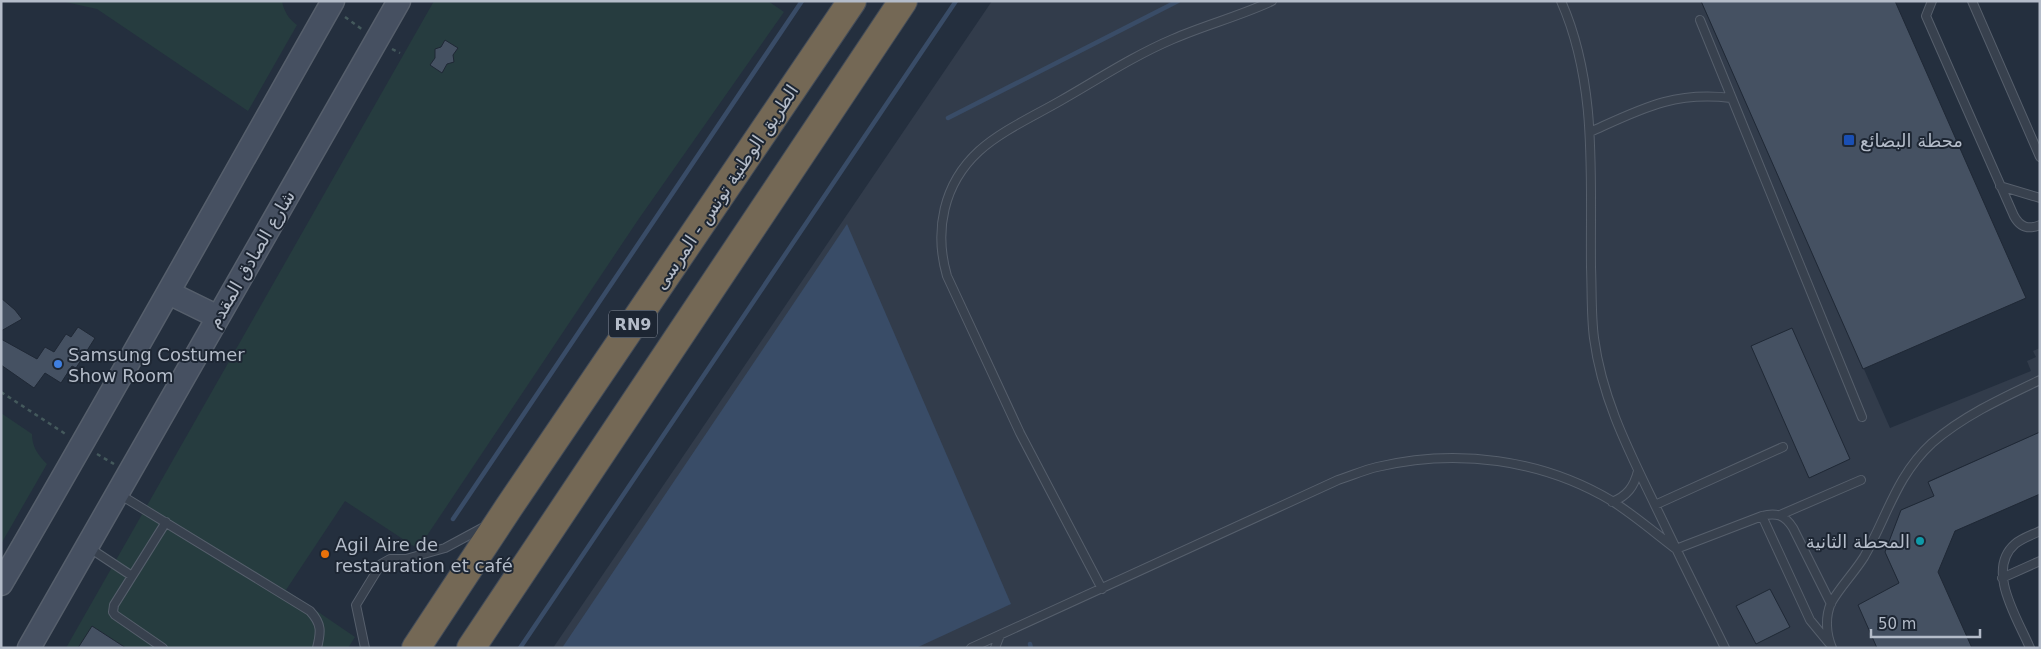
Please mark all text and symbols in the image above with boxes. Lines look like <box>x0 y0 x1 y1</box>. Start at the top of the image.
street label: الطريق الوطنية تونس - المرسى <box>650 81 803 294</box>
place label: محطة البضائع <box>1860 130 1963 152</box>
marker: محطة البضائع <box>1842 133 1856 147</box>
street label: شارع الصادق المقدم <box>203 186 300 332</box>
road number: RN9 <box>609 310 657 338</box>
place label: Samsung Costumer Show Room <box>68 344 245 386</box>
marker: Samsung Costumer Show Room <box>52 358 64 370</box>
place label: المحطة الثانية <box>1806 531 1910 552</box>
place label: Agil Aire de restauration et café <box>335 534 513 576</box>
marker: المحطة الثانية <box>1914 535 1926 547</box>
marker: Agil Aire de restauration et café <box>319 548 331 560</box>
scale bar <box>1871 606 1980 638</box>
text: 50 m <box>1878 615 1916 633</box>

